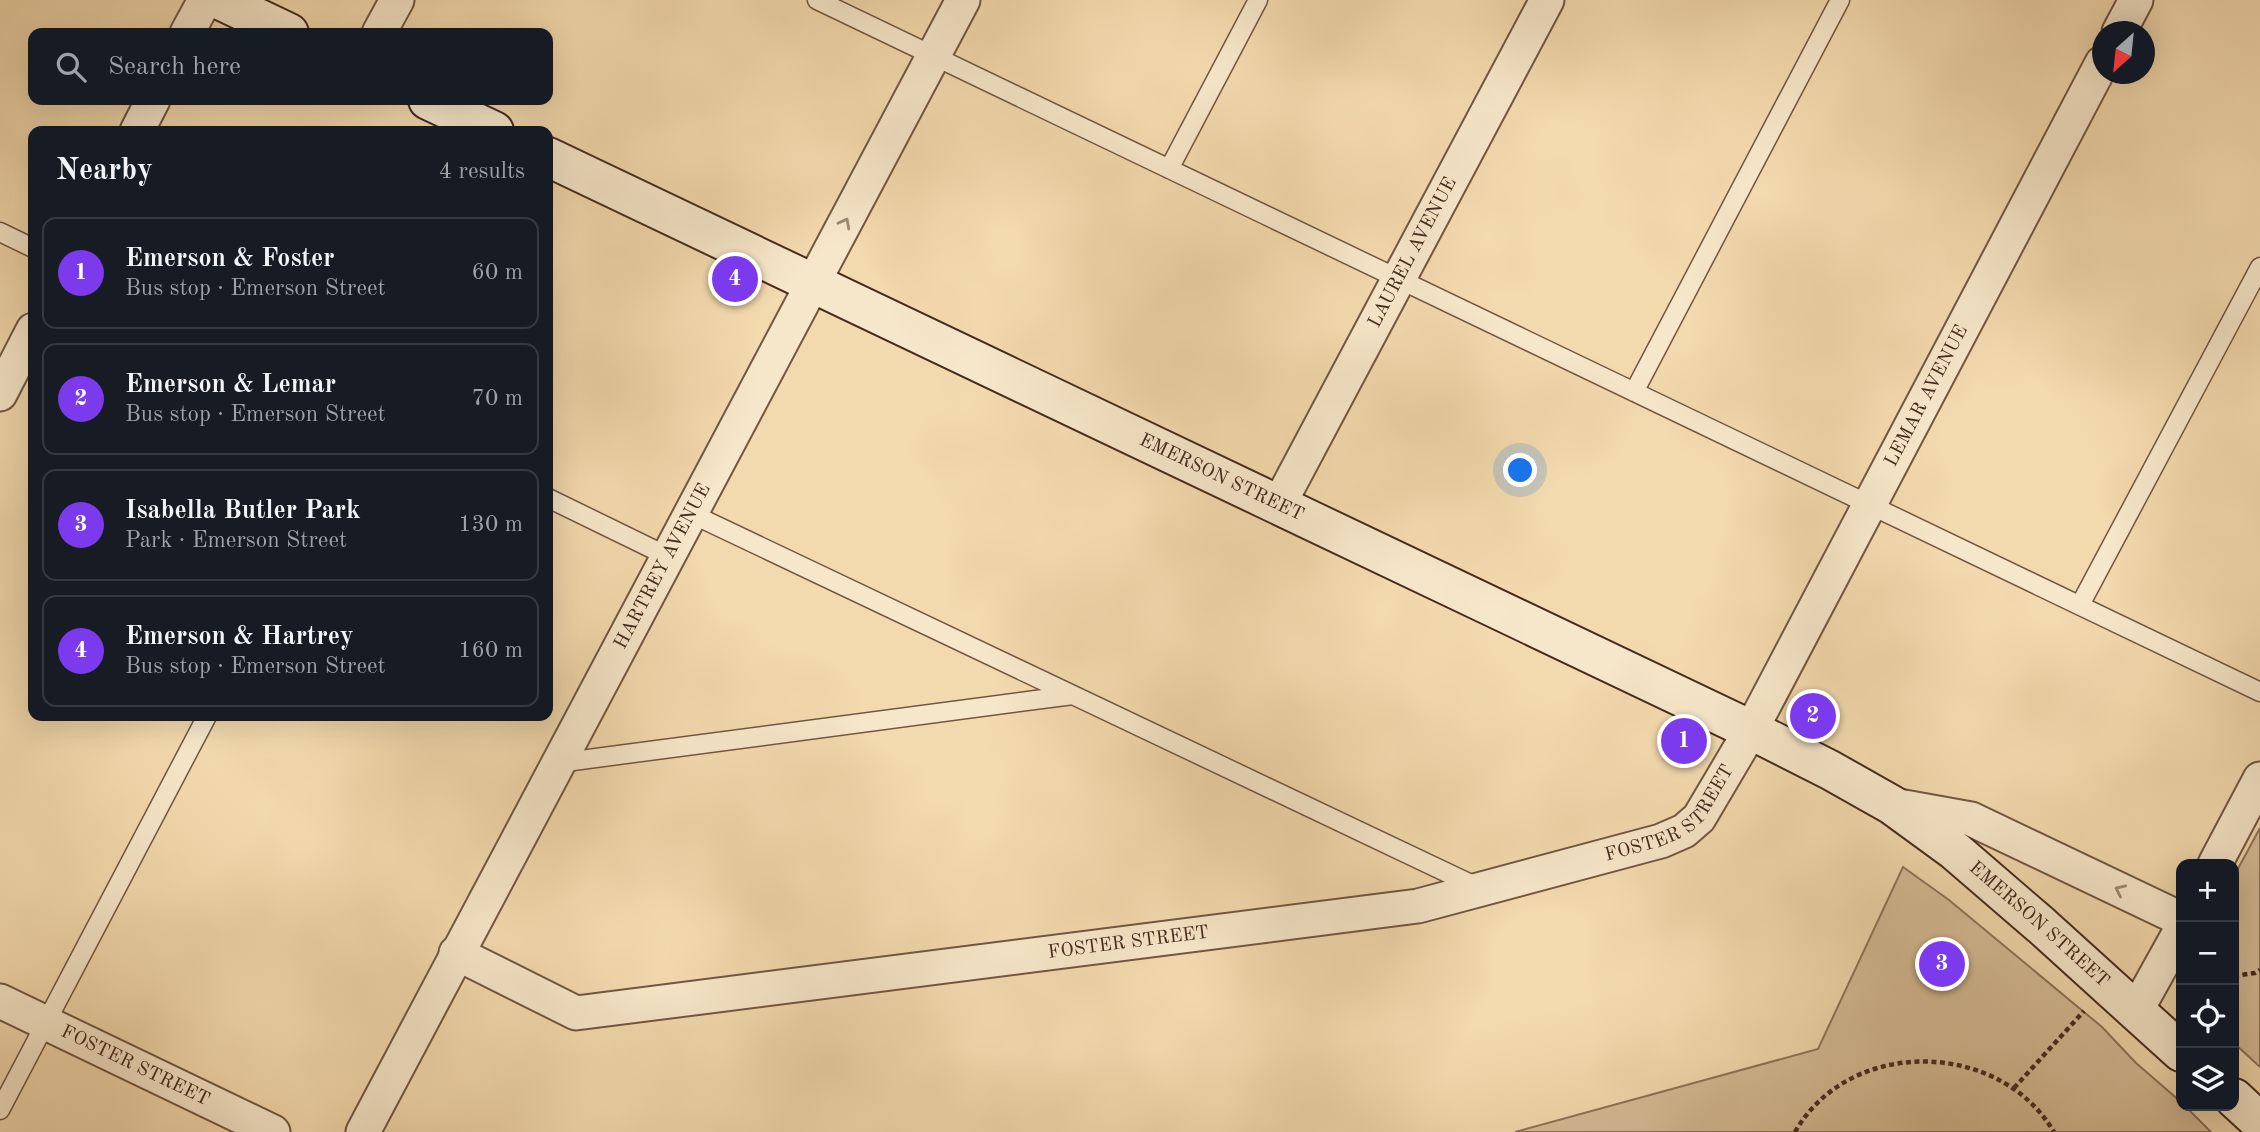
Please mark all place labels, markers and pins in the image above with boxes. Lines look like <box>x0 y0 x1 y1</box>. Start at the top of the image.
pin: 4 <box>712 253 758 305</box>
pin: 2 <box>1790 690 1836 742</box>
pin: 1 <box>1661 715 1707 767</box>
pin: 3 <box>1919 938 1965 990</box>

